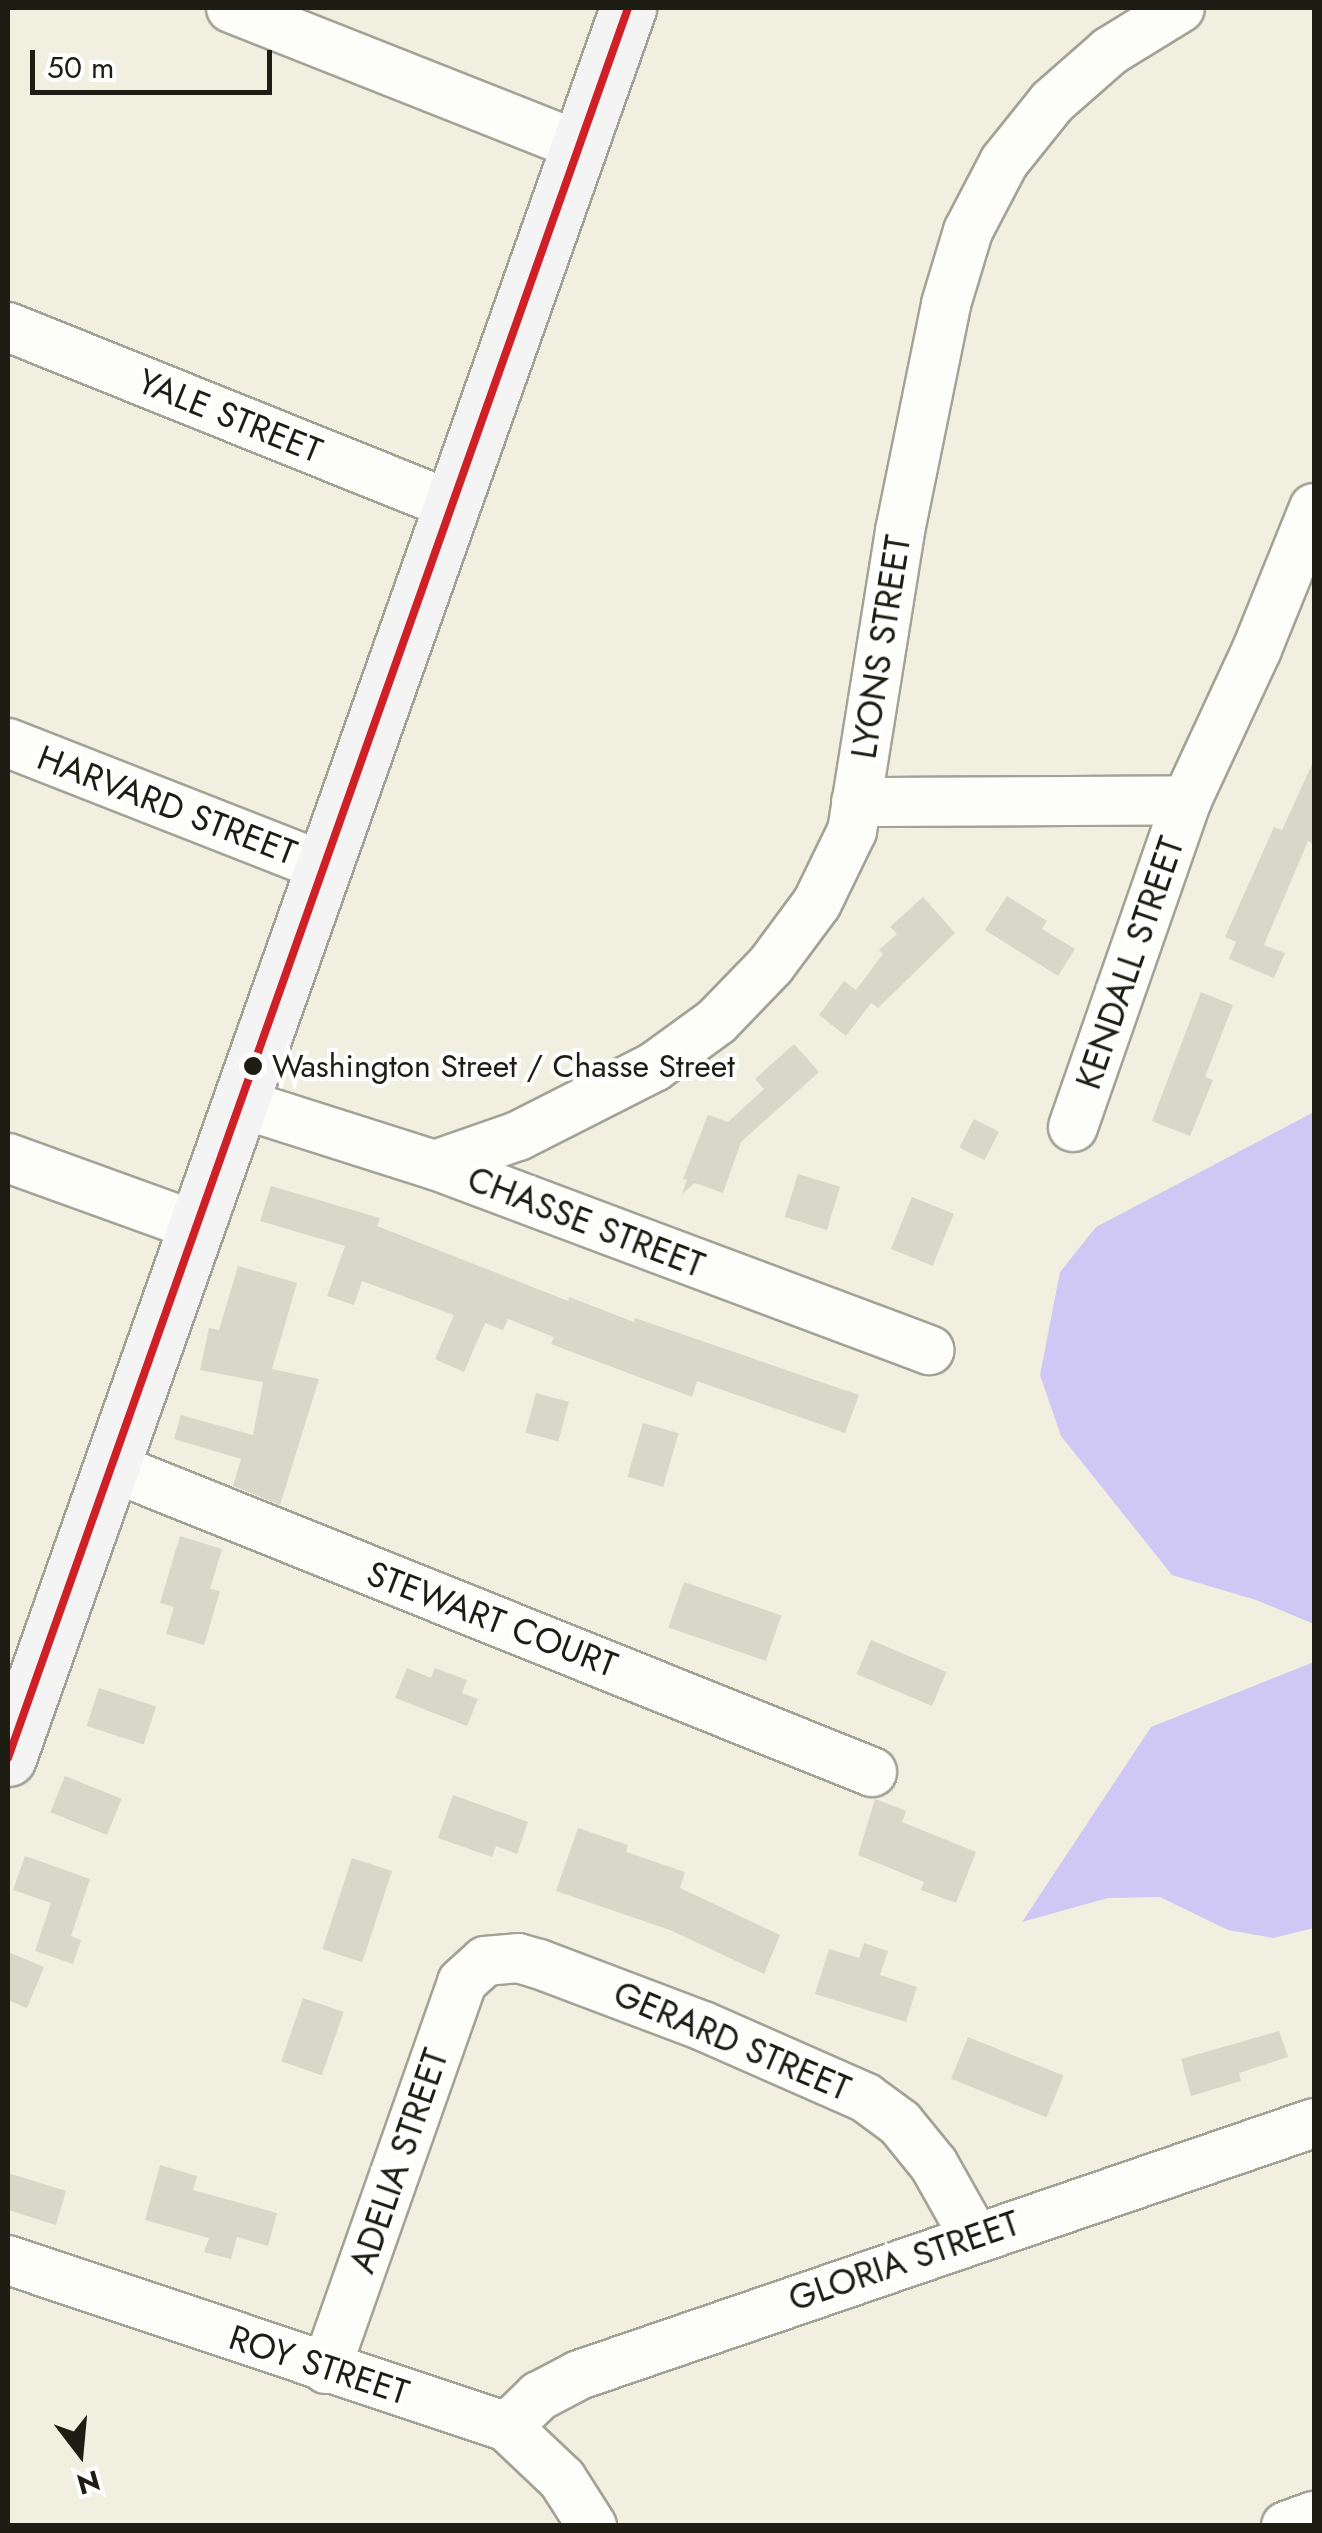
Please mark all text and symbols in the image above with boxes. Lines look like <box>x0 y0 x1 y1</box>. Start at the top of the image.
scale bar <box>35 30 278 92</box>
text: 50 m <box>47 46 114 89</box>
street label: YALE STREET <box>132 360 328 472</box>
street label: LYONS STREET <box>843 532 919 762</box>
street label: HARVARD STREET <box>32 736 302 874</box>
street label: KENDALL STREET <box>1067 831 1193 1095</box>
place label: Washington Street / Chasse Street <box>272 1047 735 1085</box>
marker: Washington Street / Chasse Street <box>243 1056 263 1076</box>
street label: CHASSE STREET <box>462 1158 710 1286</box>
street label: STEWART COURT <box>361 1552 623 1686</box>
street label: GERARD STREET <box>607 1972 857 2110</box>
street label: ADELIA STREET <box>341 2044 457 2278</box>
street label: GLORIA STREET <box>783 2202 1025 2320</box>
street label: ROY STREET <box>224 2316 414 2414</box>
north arrow <box>30 2403 130 2503</box>
text: N <box>72 2460 105 2505</box>

